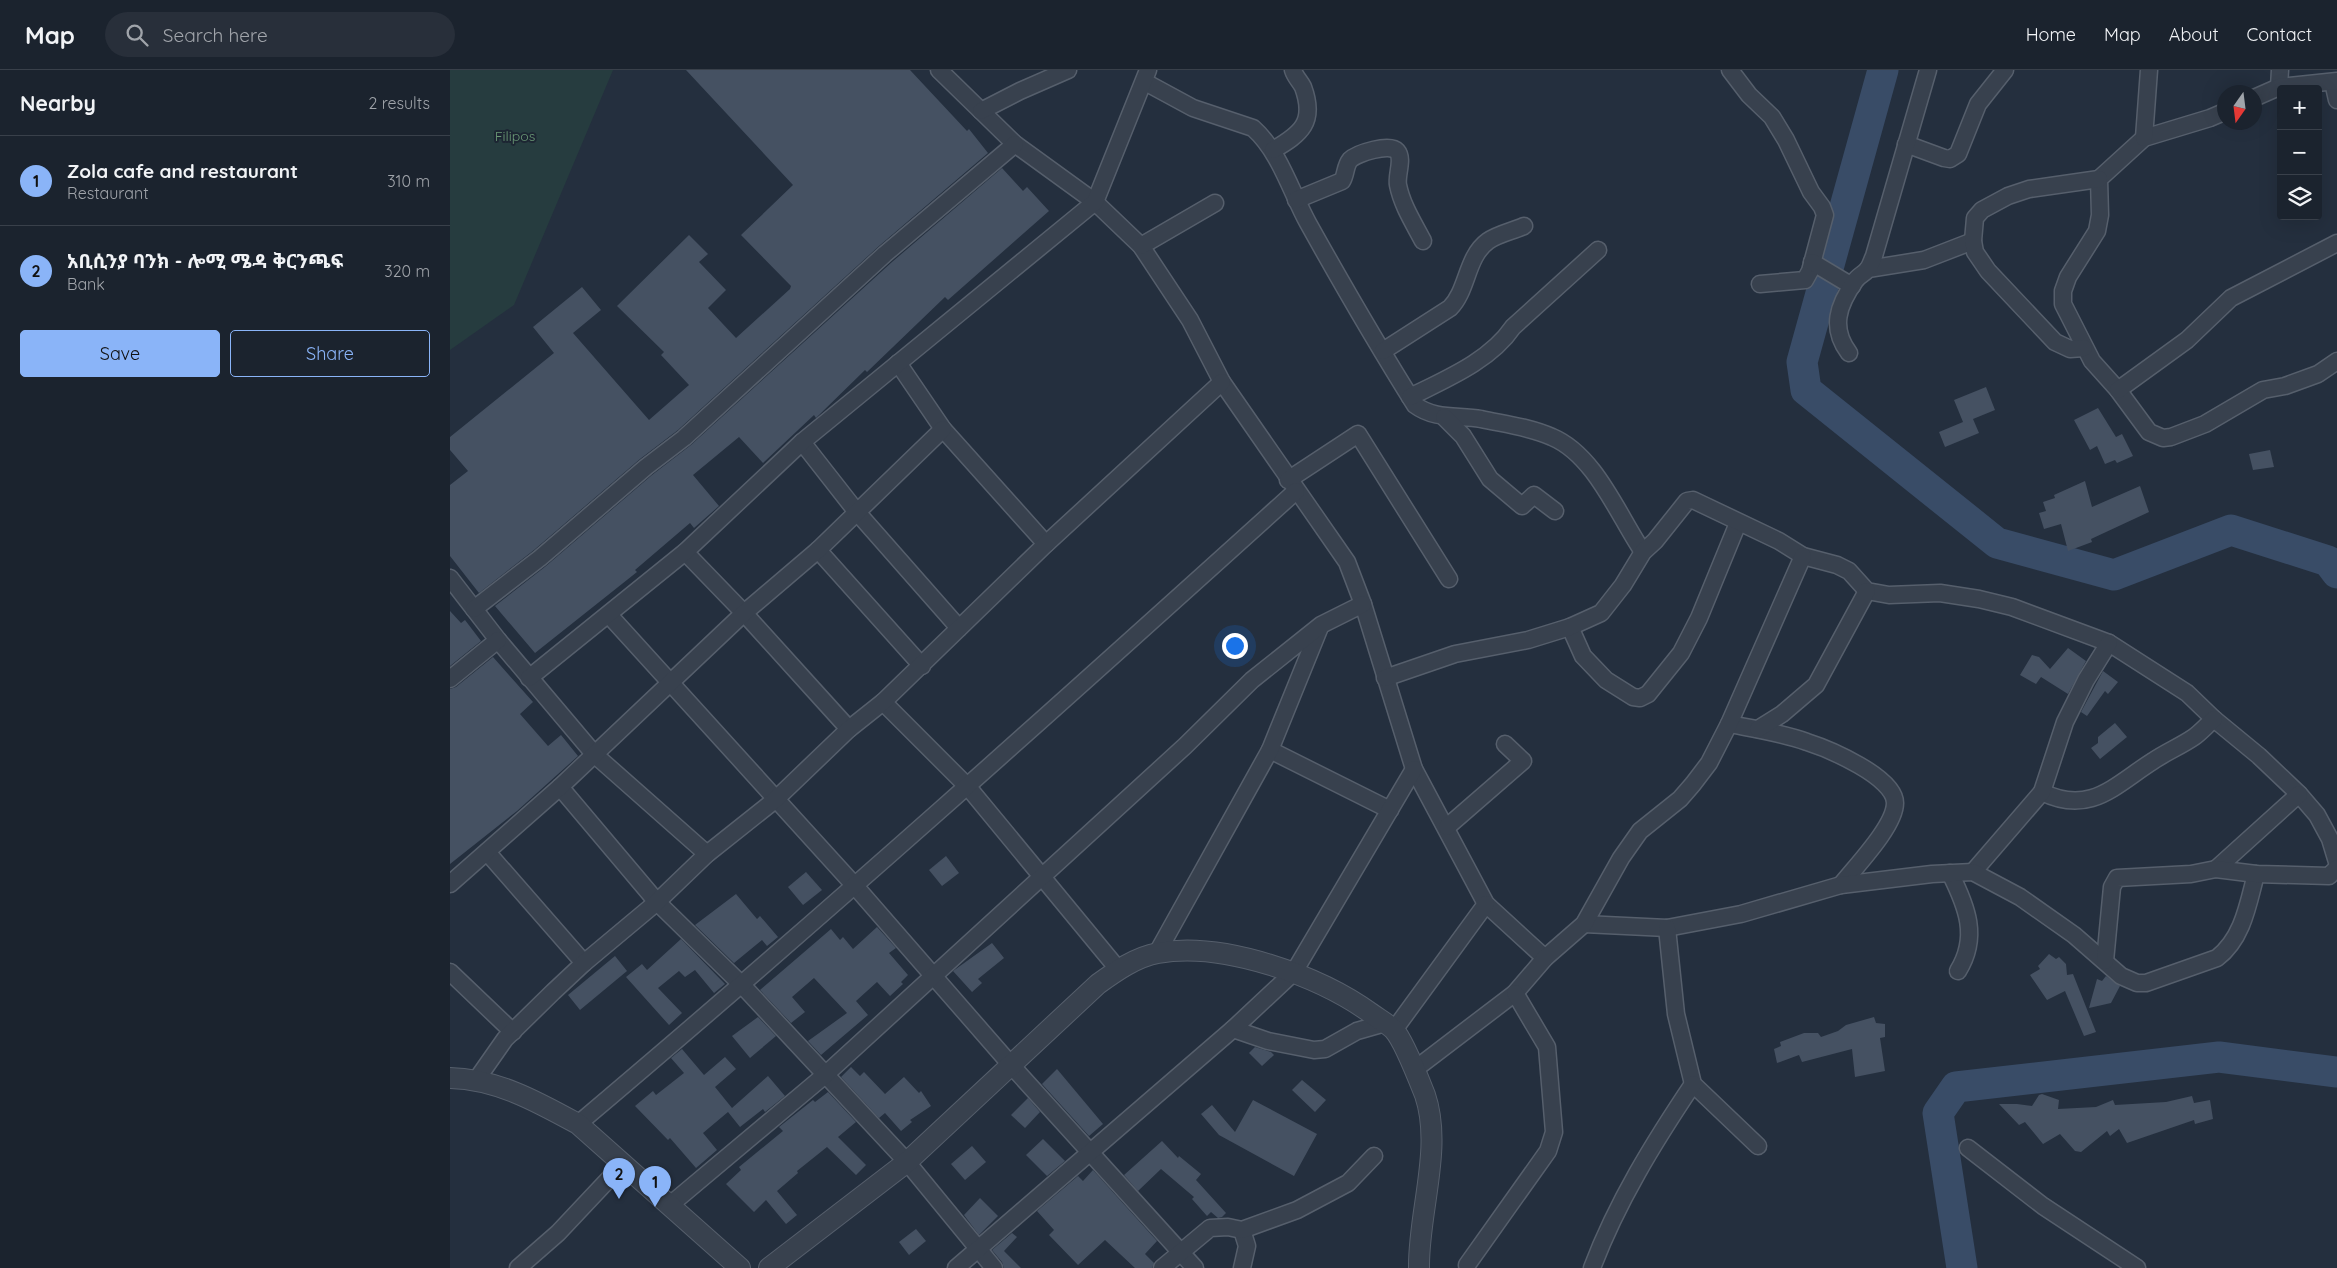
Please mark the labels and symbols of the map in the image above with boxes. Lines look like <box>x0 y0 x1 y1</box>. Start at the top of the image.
north arrow <box>2217 85 2262 130</box>
park label: Filipos <box>495 127 535 145</box>
your location <box>1222 633 1248 659</box>
pin: 2 <box>603 1158 635 1199</box>
pin: 1 <box>639 1166 671 1207</box>

